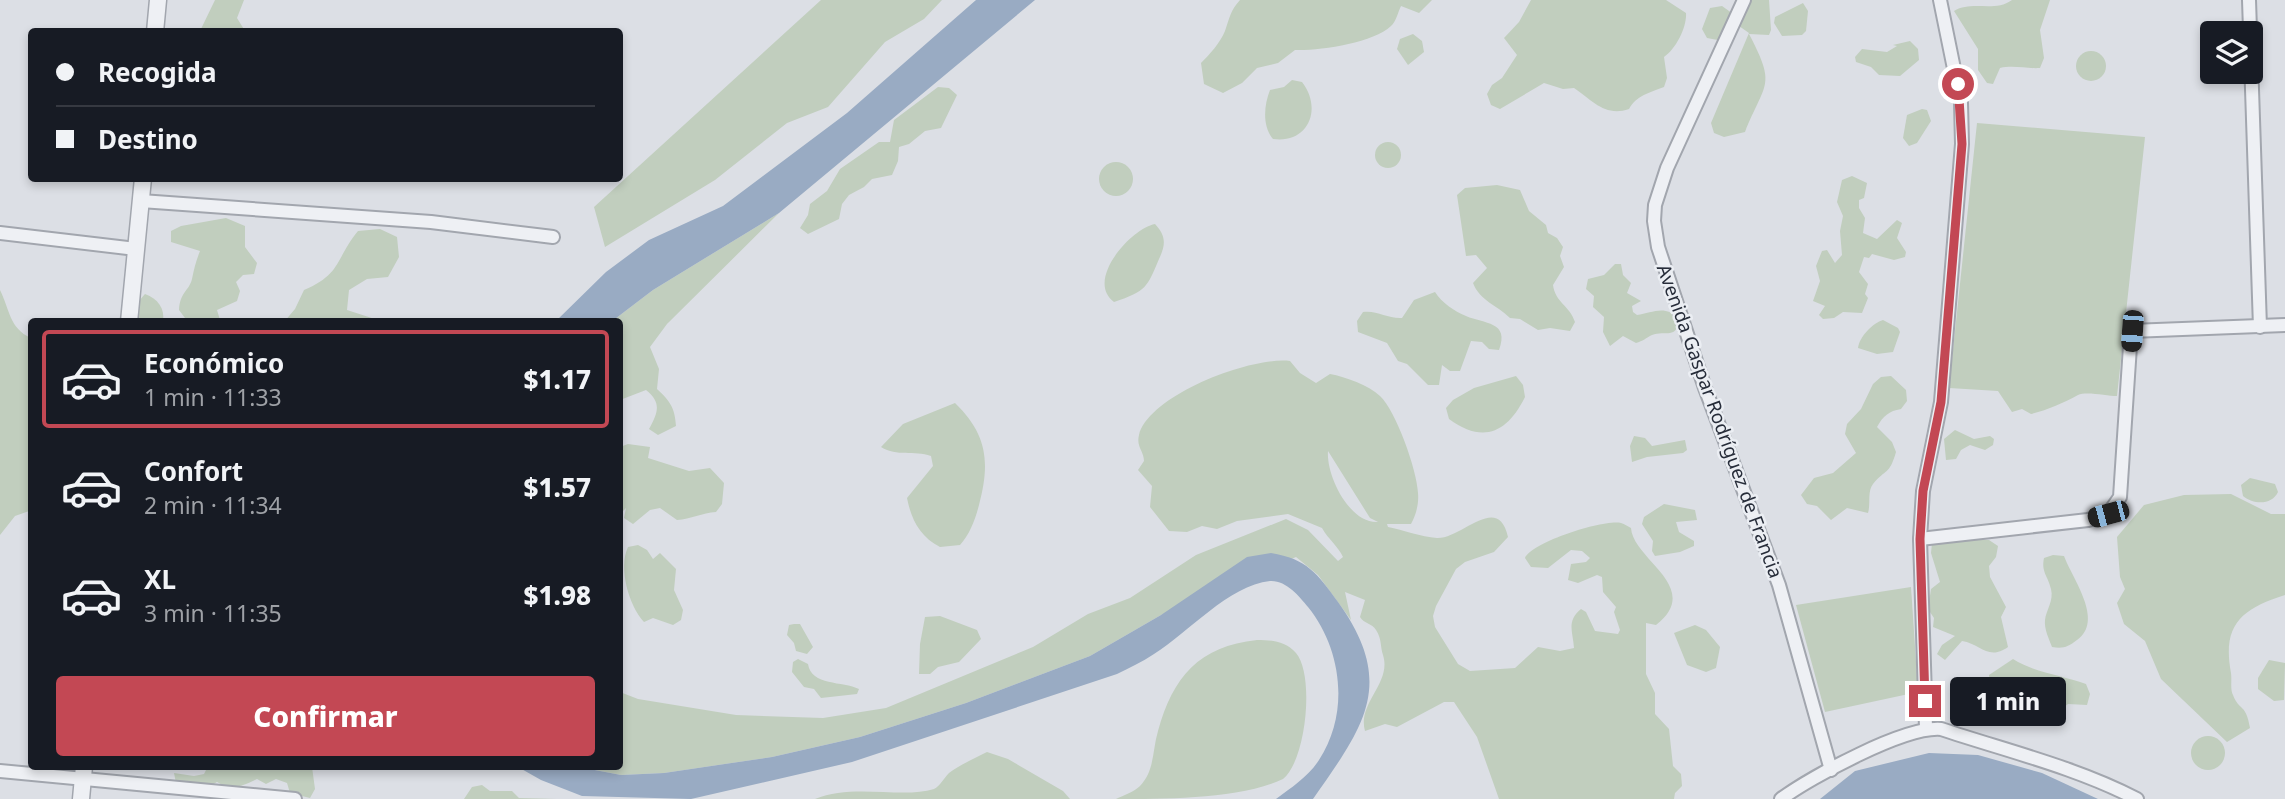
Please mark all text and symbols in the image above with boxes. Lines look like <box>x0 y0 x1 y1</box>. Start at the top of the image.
map controls <box>2200 21 2263 84</box>
button: layers <box>2200 21 2263 84</box>
text: Recogida <box>98 54 216 90</box>
route start <box>1942 68 1974 100</box>
text: Destino <box>98 121 198 157</box>
street label: Avenida Gaspar Rodríguez de Francia <box>1651 260 1789 582</box>
car <box>2121 309 2144 353</box>
text: Económico <box>144 345 284 381</box>
icon: car <box>60 348 123 411</box>
text: $1.17 <box>524 361 591 397</box>
text: 1 min · 11:33 <box>144 381 282 413</box>
text: Confort <box>144 453 243 489</box>
icon: car <box>60 456 123 519</box>
text: $1.57 <box>524 469 591 505</box>
text: 2 min · 11:34 <box>144 489 282 521</box>
car <box>2085 498 2132 530</box>
text: XL <box>144 561 176 597</box>
icon: car <box>60 564 123 627</box>
text: $1.98 <box>524 577 591 613</box>
text: 3 min · 11:35 <box>144 597 282 629</box>
button: Confirmar <box>56 676 595 756</box>
callout: 1 min <box>1950 676 2065 726</box>
route end <box>1909 685 1941 717</box>
text: 1 min <box>1976 685 2040 717</box>

